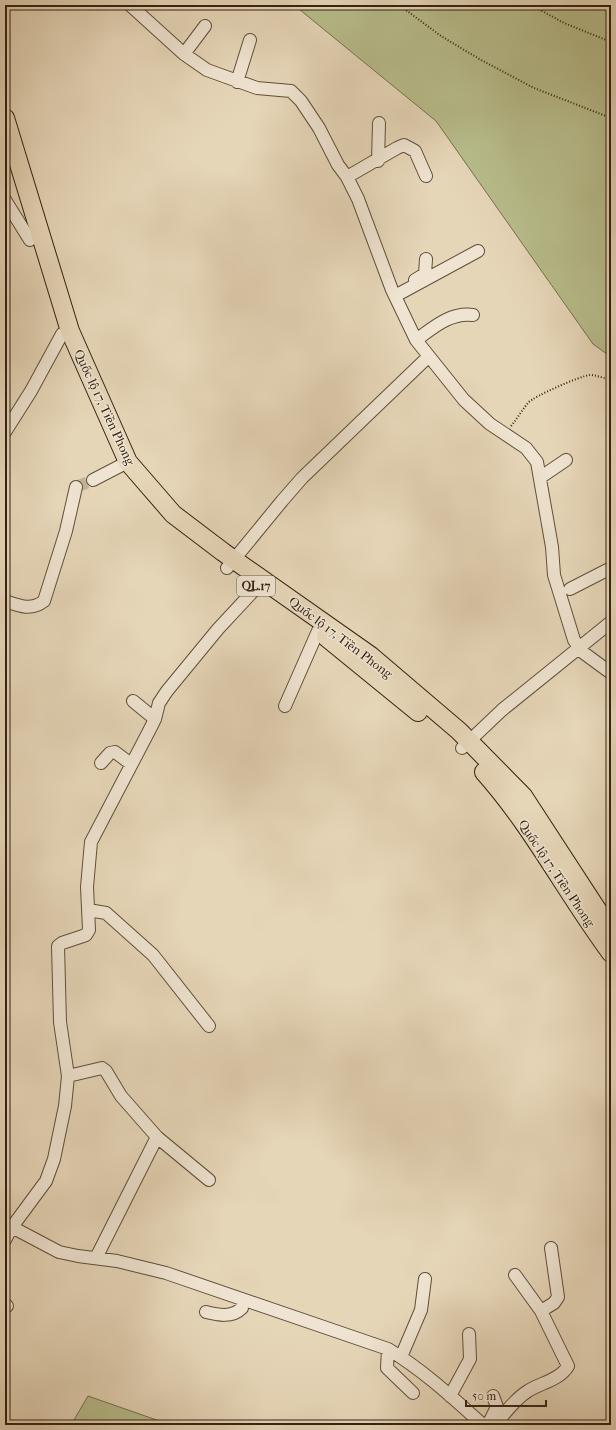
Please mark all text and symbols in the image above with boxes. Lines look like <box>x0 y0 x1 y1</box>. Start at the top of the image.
street label: Quốc lộ 17, Tiền Phong <box>71 347 138 468</box>
road number: QL.17 <box>237 576 275 596</box>
street label: Quốc lộ 17, Tiền Phong <box>286 593 396 682</box>
street label: Quốc lộ 17, Tiền Phong <box>515 817 599 931</box>
scale bar <box>466 1382 546 1408</box>
text: 50 m <box>472 1389 496 1403</box>

